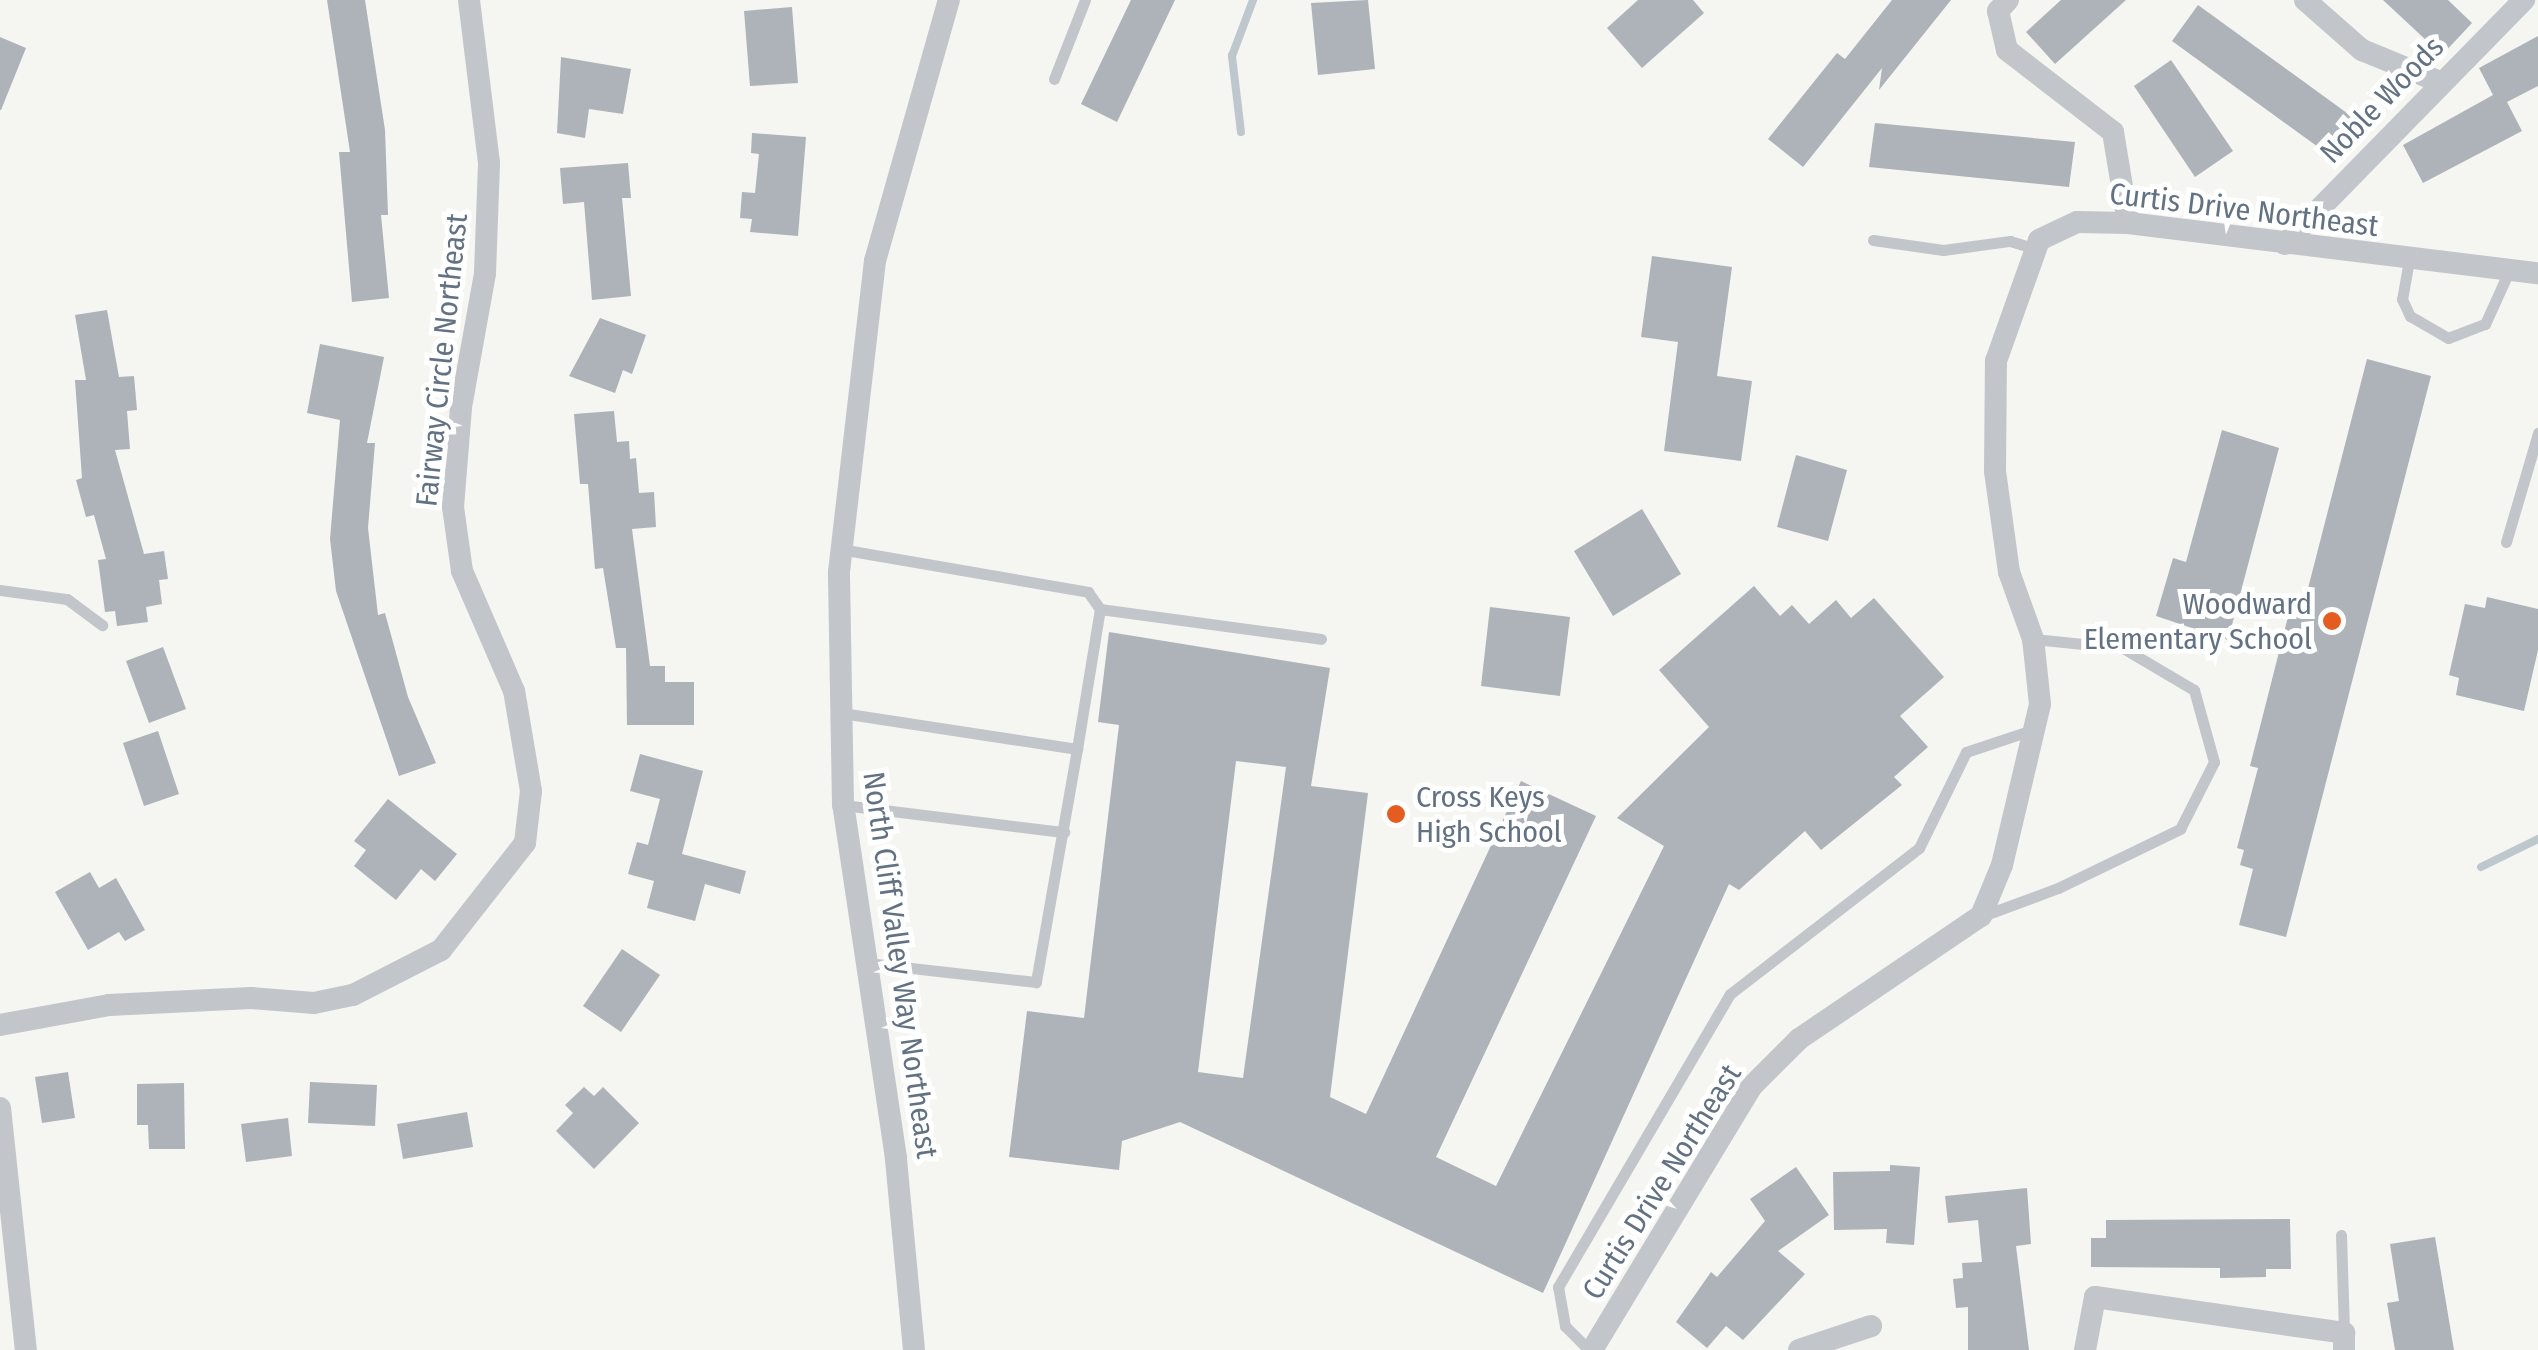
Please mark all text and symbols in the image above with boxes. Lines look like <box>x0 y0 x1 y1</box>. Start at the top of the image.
street label: Noble Woods <box>2313 29 2451 171</box>
street label: Curtis Drive Northeast <box>2108 176 2380 244</box>
street label: Fairway Circle Northeast <box>409 212 475 508</box>
place label: Woodward Elementary School <box>2084 586 2312 656</box>
marker: Woodward Elementary School <box>2321 610 2343 632</box>
street label: North Cliff Valley Way Northeast <box>855 769 945 1161</box>
place label: Cross Keys High School <box>1416 779 1562 850</box>
marker: Cross Keys High School <box>1385 803 1407 825</box>
street label: Curtis Drive Northeast <box>1575 1058 1749 1306</box>

